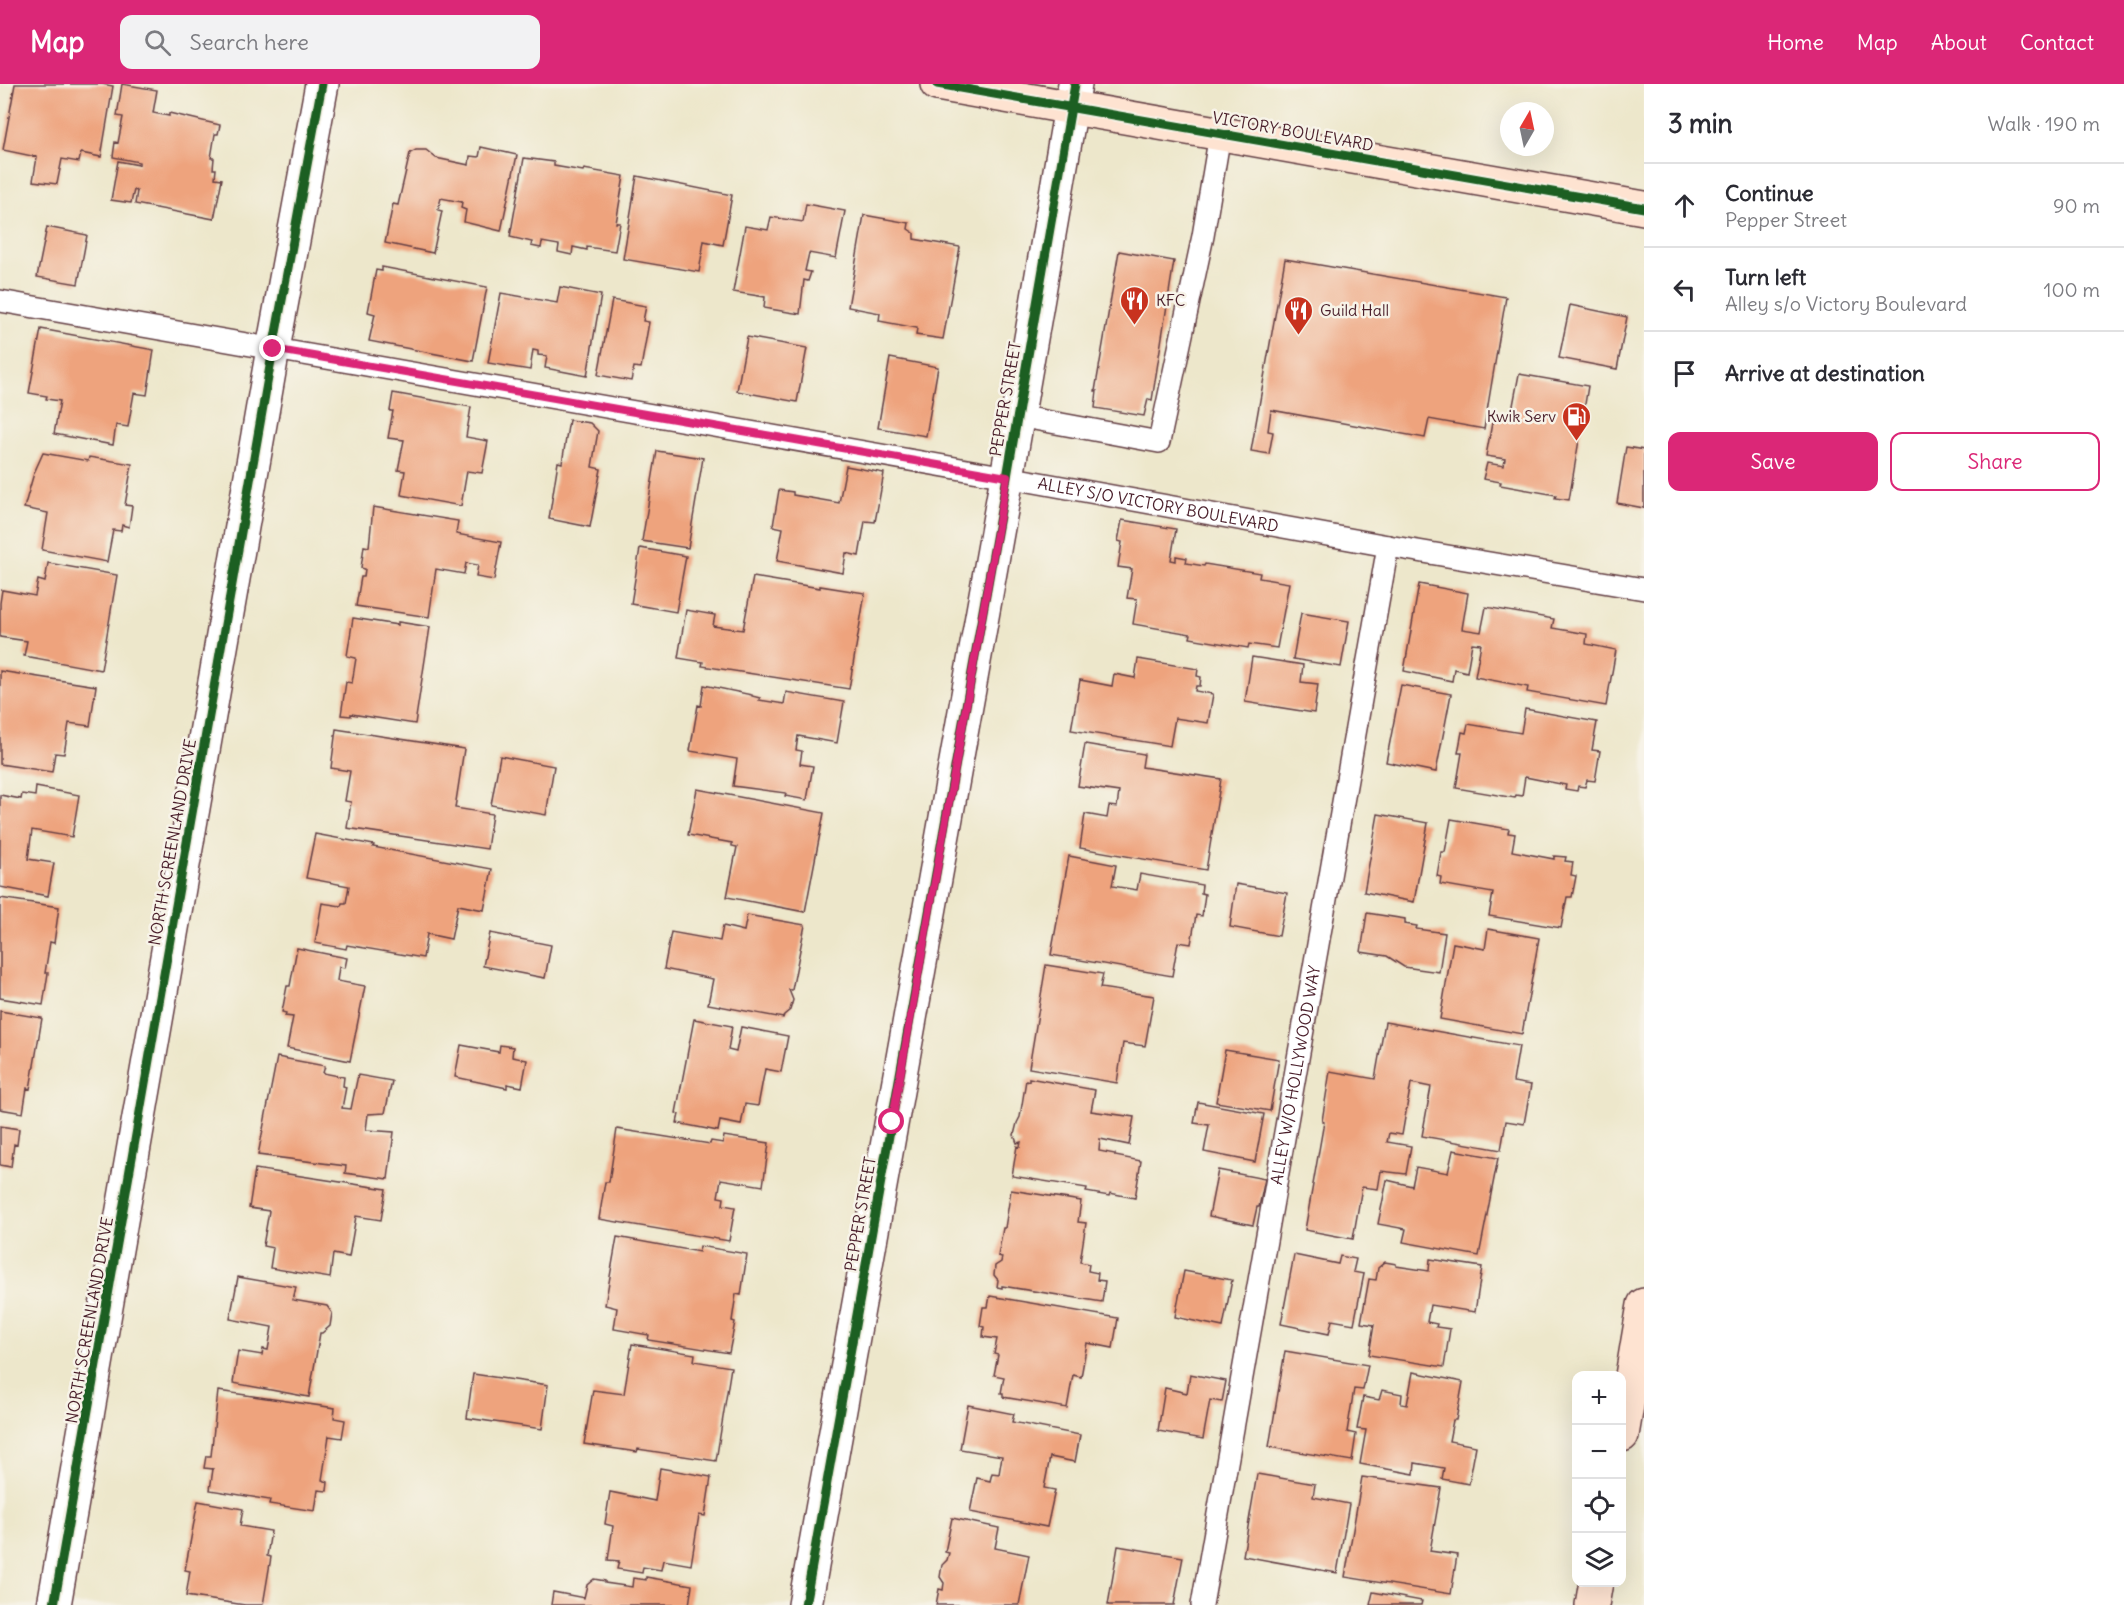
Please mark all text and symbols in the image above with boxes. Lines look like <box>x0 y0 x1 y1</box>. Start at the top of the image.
search box <box>120 15 540 69</box>
text: Map <box>30 24 84 60</box>
icon: search <box>141 26 174 59</box>
text: Search here <box>189 28 309 56</box>
text: Home <box>1767 29 1824 56</box>
text: Map <box>1857 29 1898 56</box>
text: About <box>1931 29 1987 56</box>
text: Contact <box>2020 29 2094 56</box>
north arrow <box>1500 102 1554 156</box>
street label: VICTORY BOULEVARD <box>1211 107 1375 155</box>
text: 3 min <box>1668 107 1733 140</box>
text: Walk · 190 m <box>1988 111 2100 136</box>
text: Continue <box>1725 179 1814 207</box>
icon: ahead <box>1668 189 1701 222</box>
text: 90 m <box>2053 193 2100 218</box>
text: Pepper Street <box>1725 207 1847 232</box>
text: Turn left <box>1725 263 1806 291</box>
icon: left <box>1668 273 1701 306</box>
text: 100 m <box>2043 277 2100 302</box>
restaurant icon: KFC <box>1119 284 1151 326</box>
place label: KFC <box>1156 290 1185 310</box>
text: Alley s/o Victory Boulevard <box>1725 291 1967 316</box>
restaurant icon: Guild Hall <box>1283 294 1315 336</box>
place label: Guild Hall <box>1320 300 1389 320</box>
route end <box>259 335 285 361</box>
street label: PEPPER STREET <box>985 340 1025 458</box>
icon: arrive <box>1668 357 1701 390</box>
text: Arrive at destination <box>1725 359 1925 387</box>
fuel station icon: Kwik Serv <box>1561 400 1593 442</box>
place label: Kwik Serv <box>1487 406 1556 426</box>
button: Save <box>1668 432 1878 491</box>
button: Share <box>1890 432 2100 491</box>
street label: ALLEY S/O VICTORY BOULEVARD <box>1036 473 1280 536</box>
street label: NORTH SCREENLAND DRIVE <box>144 737 200 947</box>
street label: ALLEY W/O HOLLYWOOD WAY <box>1266 964 1324 1186</box>
route start <box>878 1108 904 1134</box>
street label: PEPPER STREET <box>840 1155 880 1273</box>
street label: NORTH SCREENLAND DRIVE <box>61 1215 117 1425</box>
map controls <box>1572 1371 1626 1587</box>
button: + <box>1572 1371 1626 1425</box>
button: − <box>1572 1425 1626 1479</box>
button: locate <box>1572 1479 1626 1533</box>
button: layers <box>1572 1533 1626 1587</box>

